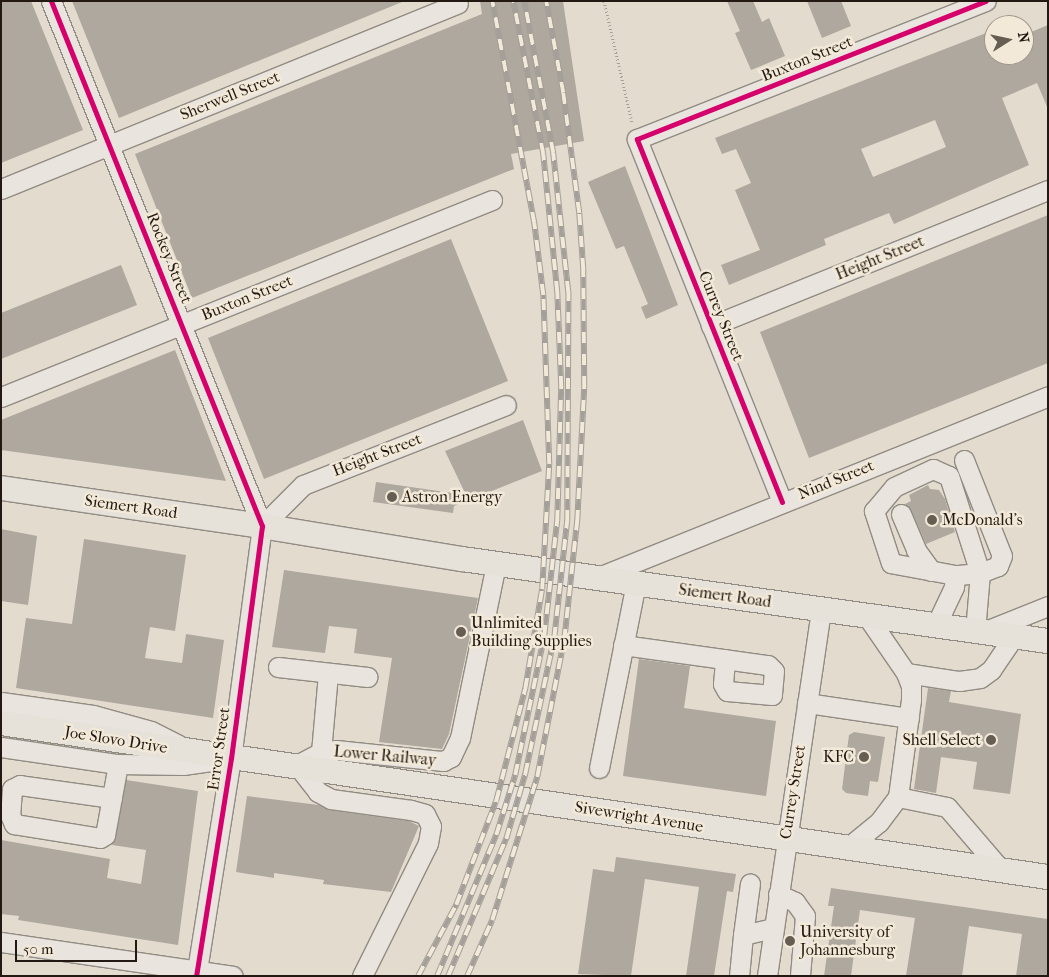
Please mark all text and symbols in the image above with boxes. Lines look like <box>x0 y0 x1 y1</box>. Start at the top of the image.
north arrow <box>984 15 1034 65</box>
text: N <box>1014 31 1033 44</box>
street label: Buxton Street <box>759 32 855 86</box>
street label: Sherwell Street <box>177 67 283 125</box>
street label: Rockey Street <box>142 210 196 306</box>
street label: Height Street <box>833 232 927 284</box>
street label: Currey Street <box>694 268 748 364</box>
street label: Buxton Street <box>199 271 295 325</box>
street label: Height Street <box>330 429 424 481</box>
street label: Nind Street <box>795 456 877 504</box>
place label: Astron Energy <box>402 487 502 507</box>
street label: Siemert Road <box>83 491 179 523</box>
marker: Astron Energy <box>386 491 398 503</box>
place label: McDonald's <box>942 510 1023 530</box>
marker: McDonald's <box>926 514 938 526</box>
street label: Siemert Road <box>677 580 773 612</box>
place label: Unlimited Building Supplies <box>471 613 592 651</box>
marker: Unlimited Building Supplies <box>455 626 467 638</box>
street label: Error Street <box>204 706 234 792</box>
street label: Joe Slovo Drive <box>63 722 169 758</box>
place label: Shell Select <box>903 730 981 750</box>
marker: Shell Select <box>985 734 997 746</box>
street label: Lower Railway <box>333 742 437 770</box>
street label: Currey Street <box>776 743 810 841</box>
place label: KFC <box>823 747 854 767</box>
marker: KFC <box>858 751 870 763</box>
street label: Sivewright Avenue <box>573 797 705 837</box>
place label: University of Johannesburg <box>800 922 895 960</box>
scale bar <box>18 930 140 962</box>
marker: University of Johannesburg <box>784 935 796 947</box>
text: 50 m <box>23 940 53 958</box>

